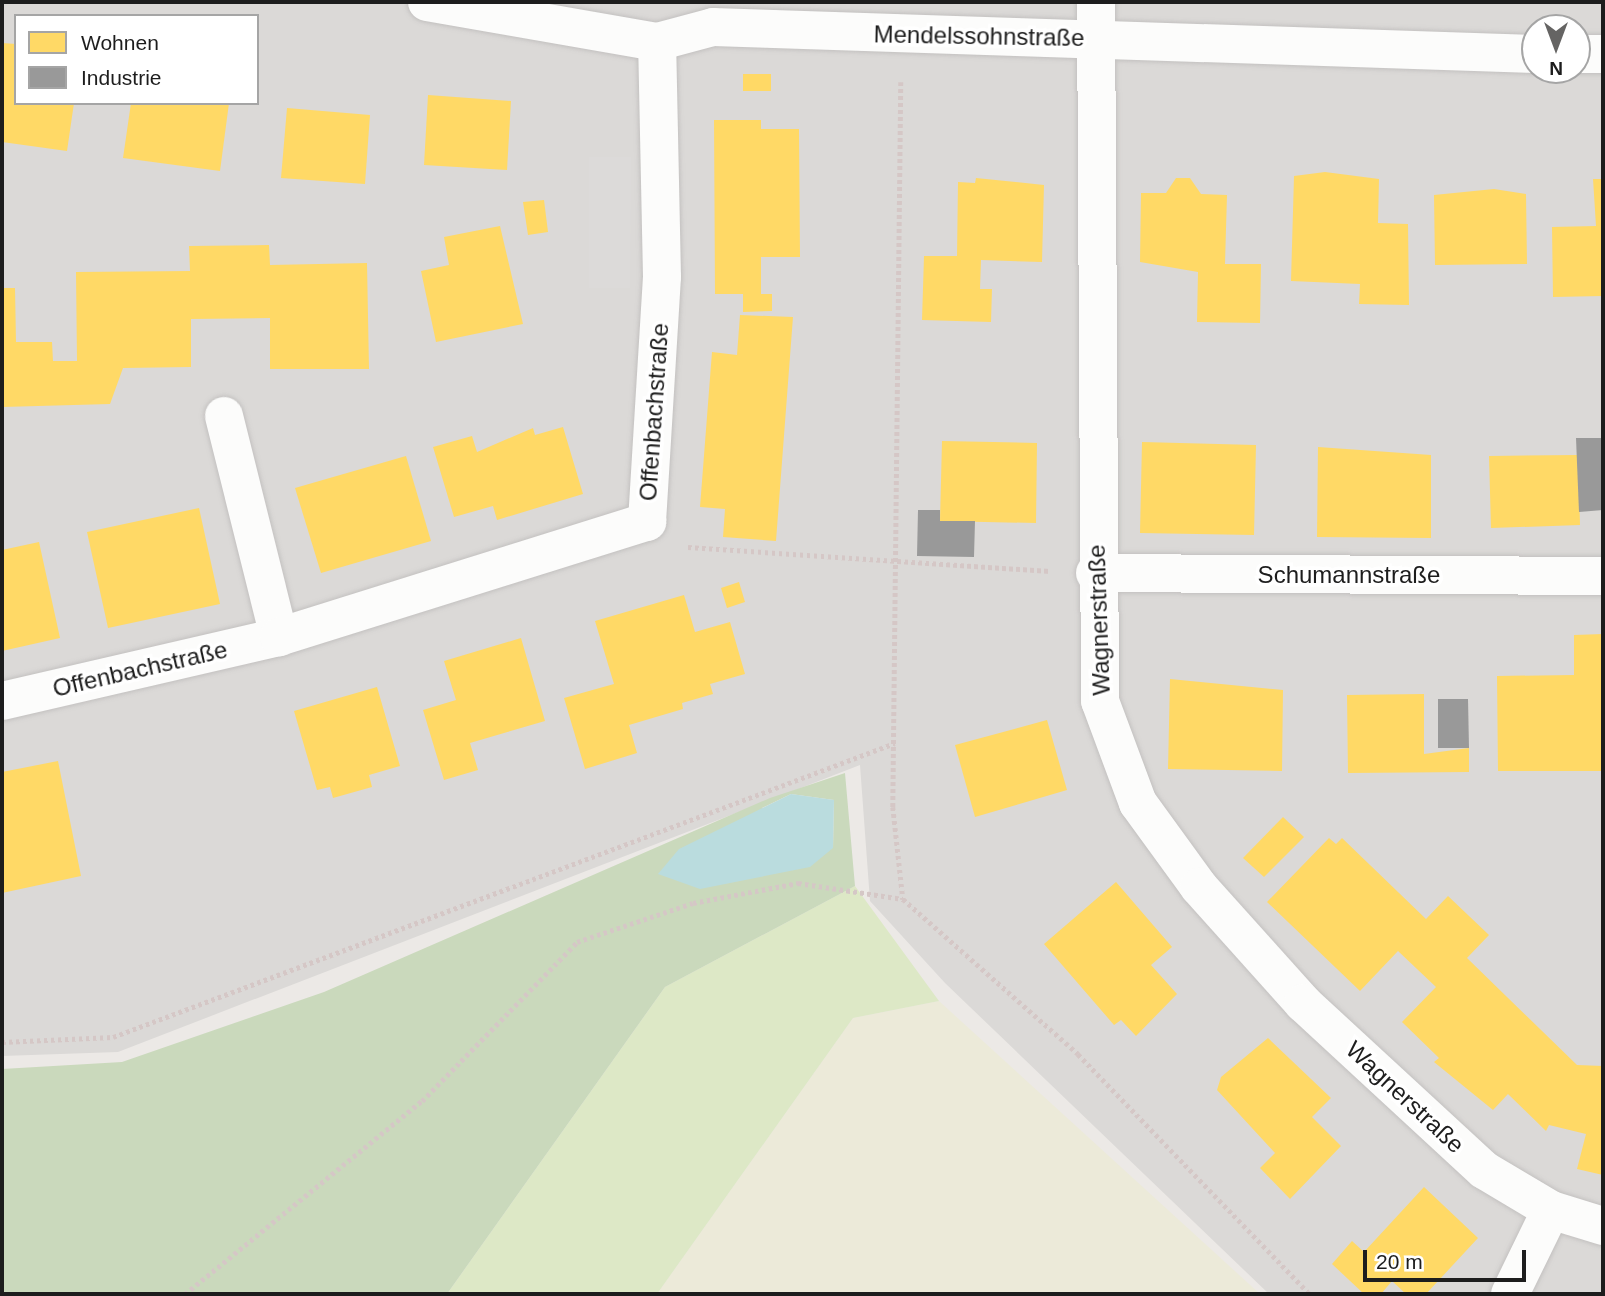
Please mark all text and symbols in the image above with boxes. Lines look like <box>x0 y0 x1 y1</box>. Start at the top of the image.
legend <box>14 14 259 105</box>
north arrow <box>1521 14 1591 84</box>
street label: Mendelssohnstraße <box>873 20 1085 52</box>
text: Wohnen <box>81 31 159 54</box>
text: N <box>1549 58 1563 79</box>
text: Industrie <box>81 66 162 89</box>
street label: Offenbachstraße <box>633 322 675 502</box>
street label: Wagnerstraße <box>1082 544 1116 696</box>
street label: Schumannstraße <box>1258 561 1440 589</box>
street label: Offenbachstraße <box>50 635 230 703</box>
street label: Wagnerstraße <box>1340 1035 1470 1159</box>
scale bar <box>1367 1236 1530 1280</box>
text: 20 m <box>1376 1250 1423 1273</box>

